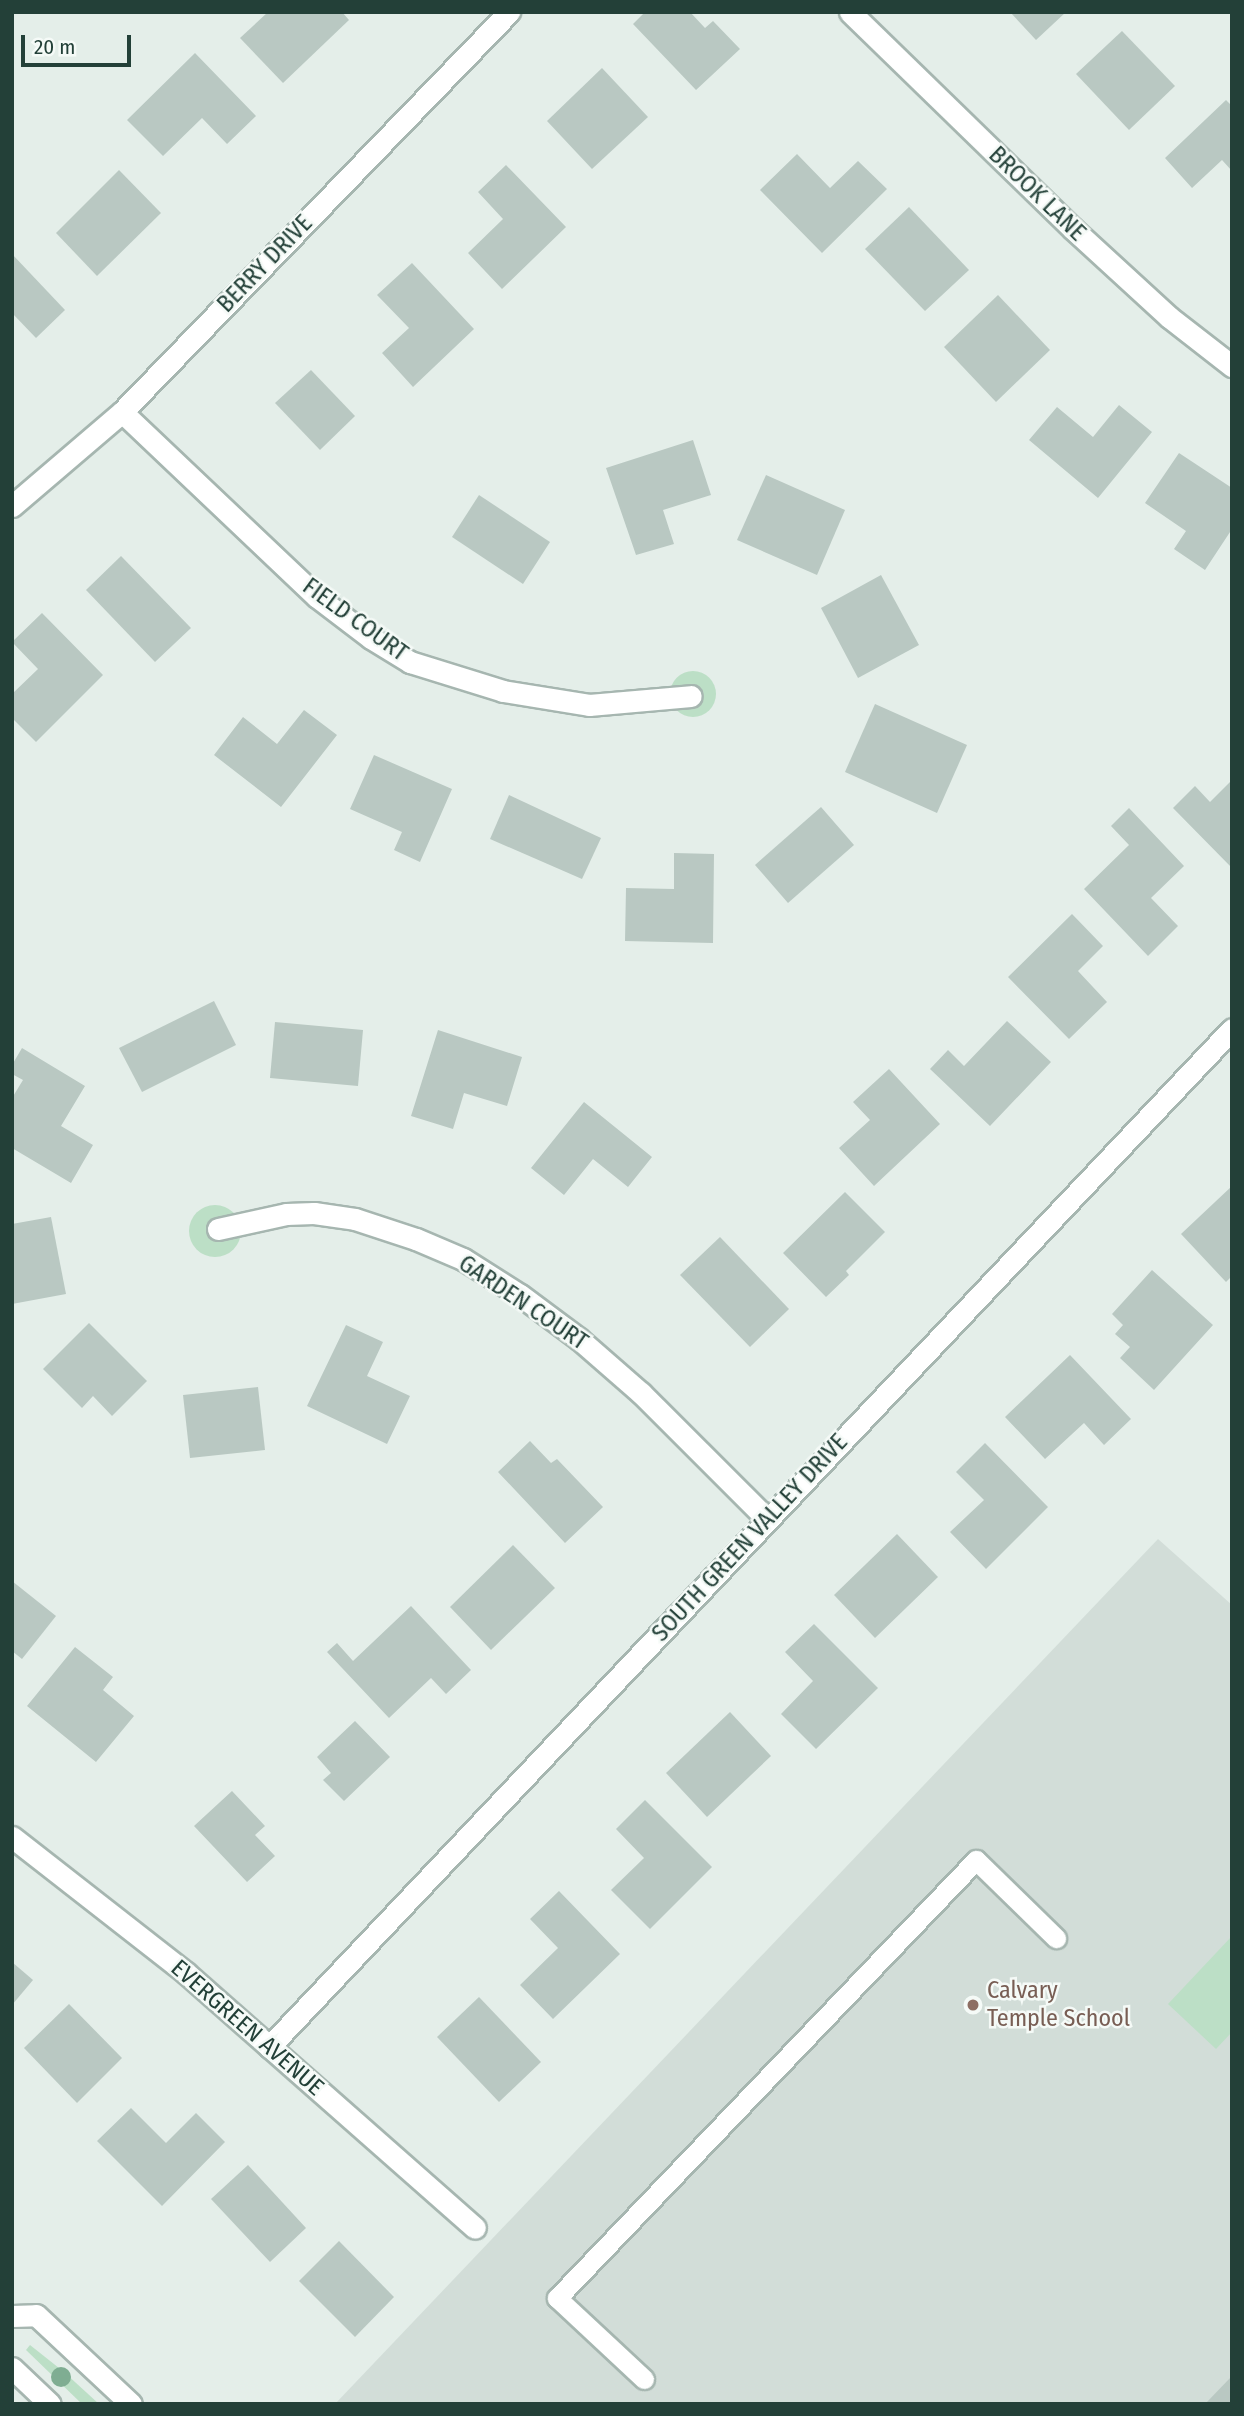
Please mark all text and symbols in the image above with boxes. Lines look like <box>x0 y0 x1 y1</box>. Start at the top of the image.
scale bar <box>24 21 135 65</box>
text: 20 m <box>34 34 75 60</box>
street label: BROOK LANE <box>983 141 1091 247</box>
street label: BERRY DRIVE <box>211 209 319 319</box>
street label: FIELD COURT <box>297 572 413 668</box>
street label: GARDEN COURT <box>453 1249 593 1357</box>
street label: SOUTH GREEN VALLEY DRIVE <box>646 1428 854 1648</box>
street label: EVERGREEN AVENUE <box>165 1954 329 2102</box>
place label: Calvary Temple School <box>987 1977 1130 2033</box>
marker: Calvary Temple School <box>965 1997 981 2013</box>

